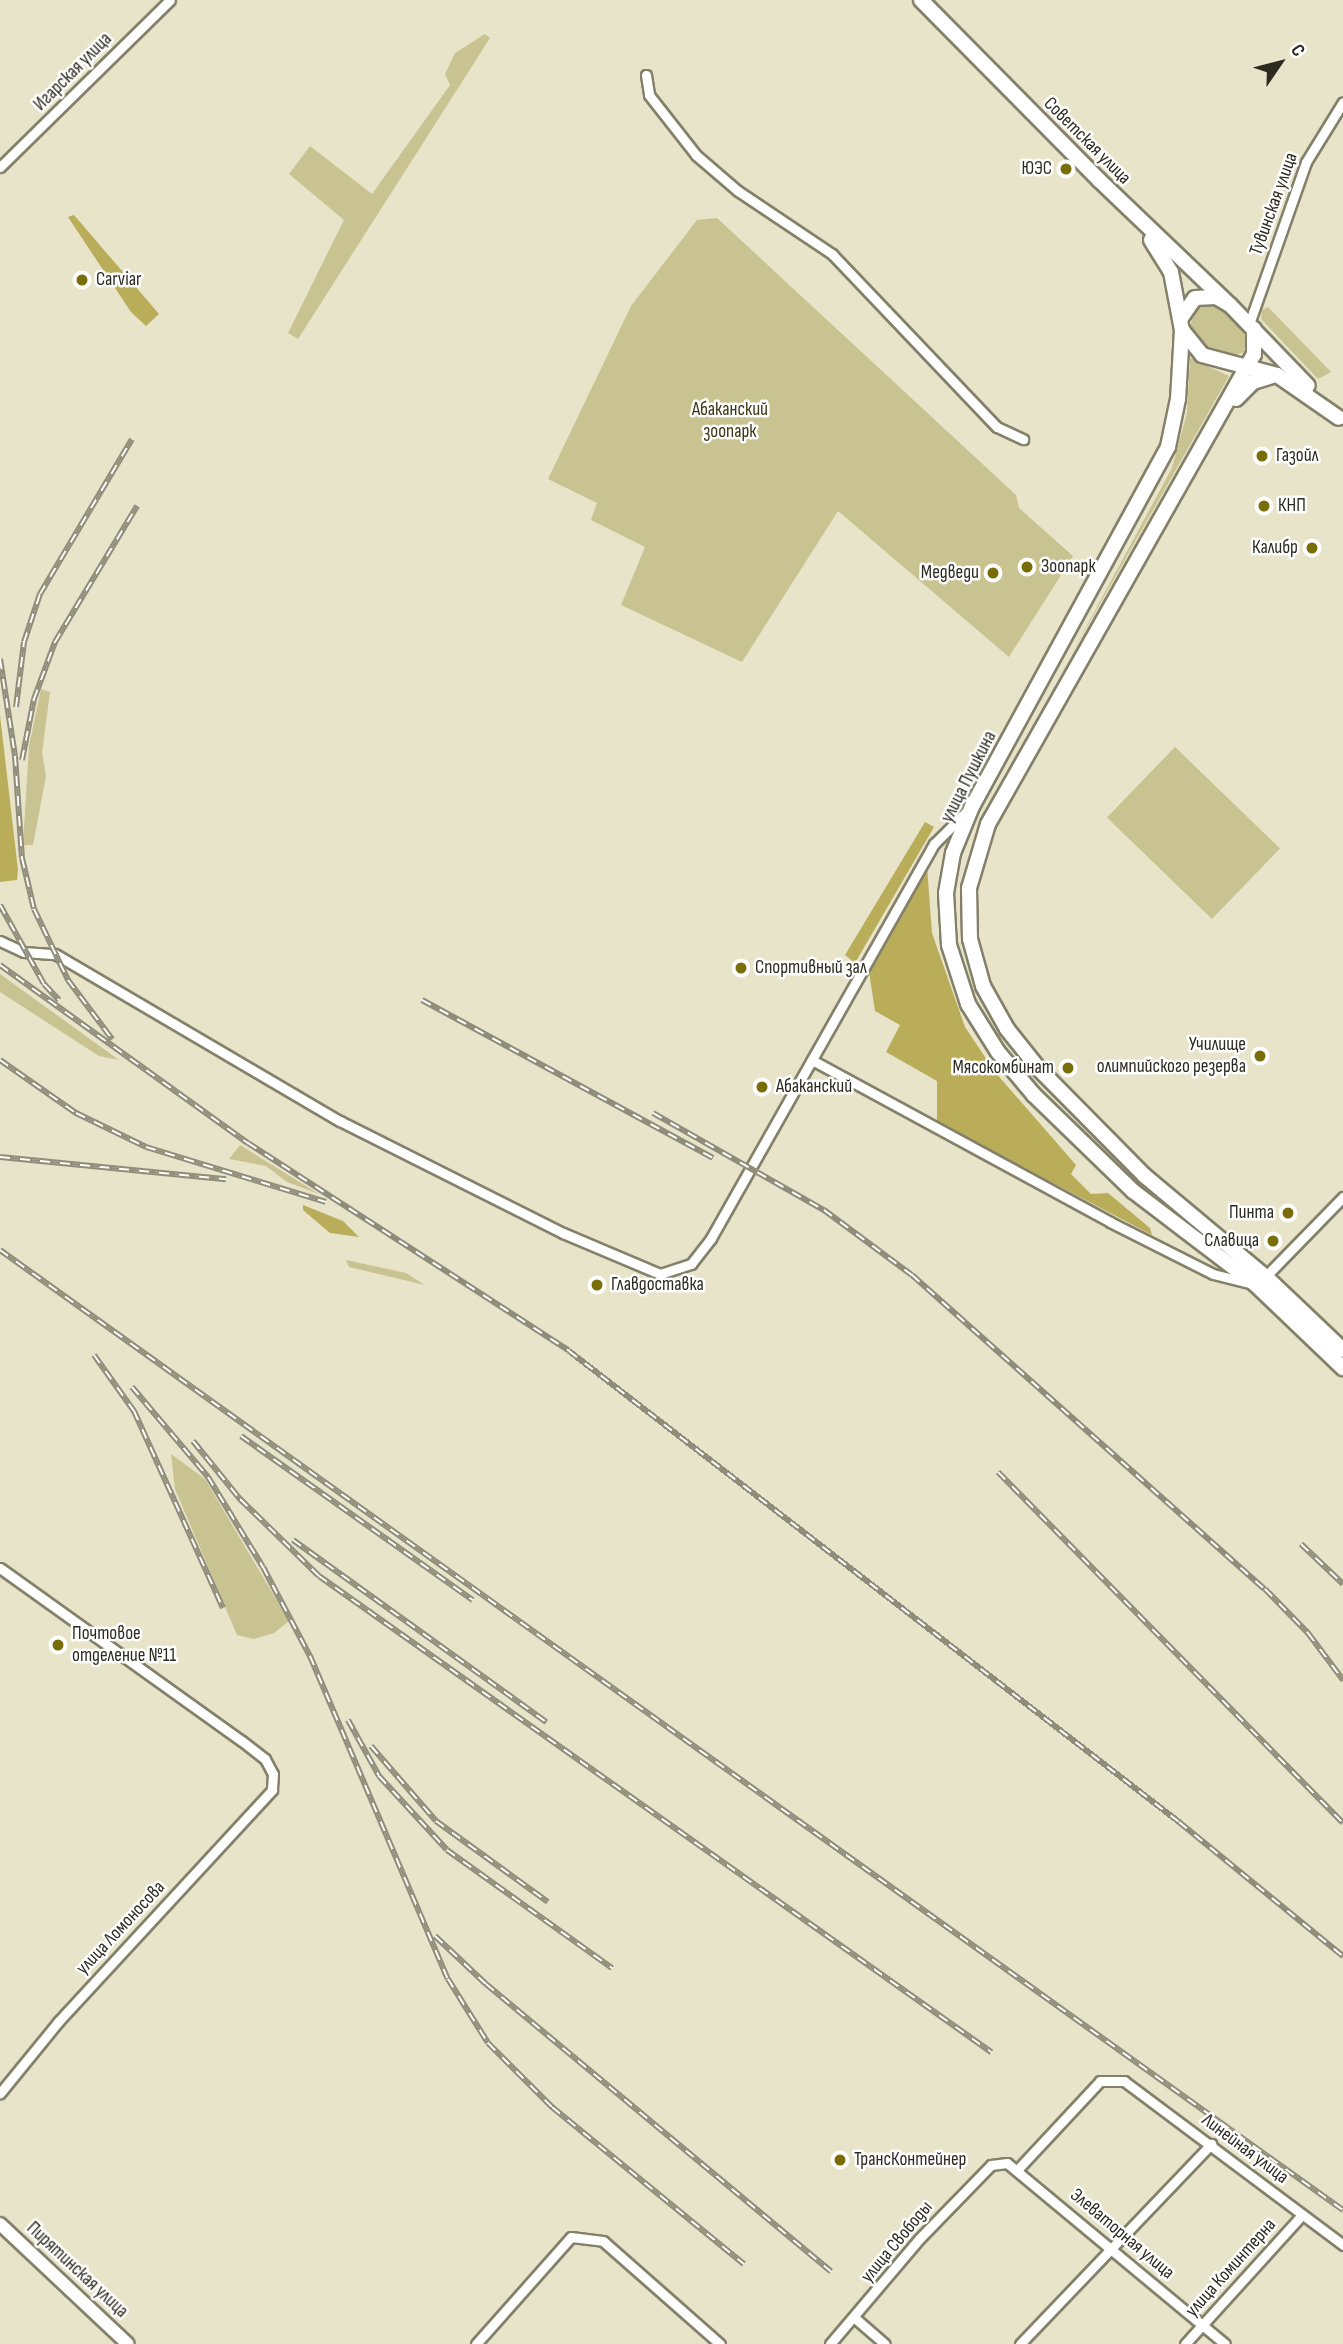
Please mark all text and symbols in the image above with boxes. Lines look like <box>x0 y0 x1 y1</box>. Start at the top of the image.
street label: Игарская улица <box>29 28 117 116</box>
north arrow <box>1245 28 1315 98</box>
text: С <box>1285 40 1310 61</box>
street label: Советская улица <box>1039 93 1135 189</box>
street label: Тувинская улица <box>1245 150 1303 258</box>
place label: ЮЭС <box>1021 158 1052 180</box>
marker: ЮЭС <box>1058 161 1074 177</box>
place label: Carviar <box>96 269 141 291</box>
marker: Carviar <box>74 272 90 288</box>
park label: Абаканский зоопарк <box>692 399 768 443</box>
place label: Газойл <box>1276 445 1318 467</box>
marker: Газойл <box>1254 448 1270 464</box>
place label: КНП <box>1278 495 1306 517</box>
marker: КНП <box>1256 498 1272 514</box>
place label: Калибр <box>1252 537 1298 559</box>
marker: Калибр <box>1304 540 1320 556</box>
place label: Зоопарк <box>1041 556 1096 578</box>
marker: Зоопарк <box>1019 559 1035 575</box>
place label: Медведи <box>921 562 979 584</box>
marker: Медведи <box>985 565 1001 581</box>
street label: улица Пушкина <box>936 728 1002 826</box>
place label: Спортивный зал <box>755 957 867 979</box>
marker: Спортивный зал <box>733 960 749 976</box>
place label: Училище олимпийского резерва <box>1097 1034 1246 1078</box>
marker: Училище олимпийского резерва <box>1252 1048 1268 1064</box>
place label: Мясокомбинат <box>952 1057 1054 1079</box>
marker: Мясокомбинат <box>1060 1060 1076 1076</box>
place label: Абаканский <box>776 1076 852 1098</box>
marker: Абаканский <box>754 1079 770 1095</box>
place label: Пинта <box>1229 1202 1274 1224</box>
marker: Пинта <box>1280 1205 1296 1221</box>
place label: Славица <box>1204 1230 1259 1252</box>
marker: Славица <box>1265 1233 1281 1249</box>
place label: Главдоставка <box>611 1274 704 1296</box>
marker: Главдоставка <box>589 1277 605 1293</box>
place label: Почтовое отделение №11 <box>72 1623 176 1667</box>
marker: Почтовое отделение №11 <box>50 1637 66 1653</box>
street label: улица Ломоносова <box>72 1876 170 1980</box>
street label: Линейная улица <box>1197 2109 1293 2189</box>
place label: ТрансКонтейнер <box>854 2149 966 2171</box>
marker: ТрансКонтейнер <box>832 2152 848 2168</box>
street label: Элеваторная улица <box>1065 2184 1179 2284</box>
street label: улица Свободы <box>856 2197 938 2287</box>
street label: улица Коминтерна <box>1181 2214 1281 2322</box>
street label: Пирятинская улица <box>22 2217 132 2323</box>

